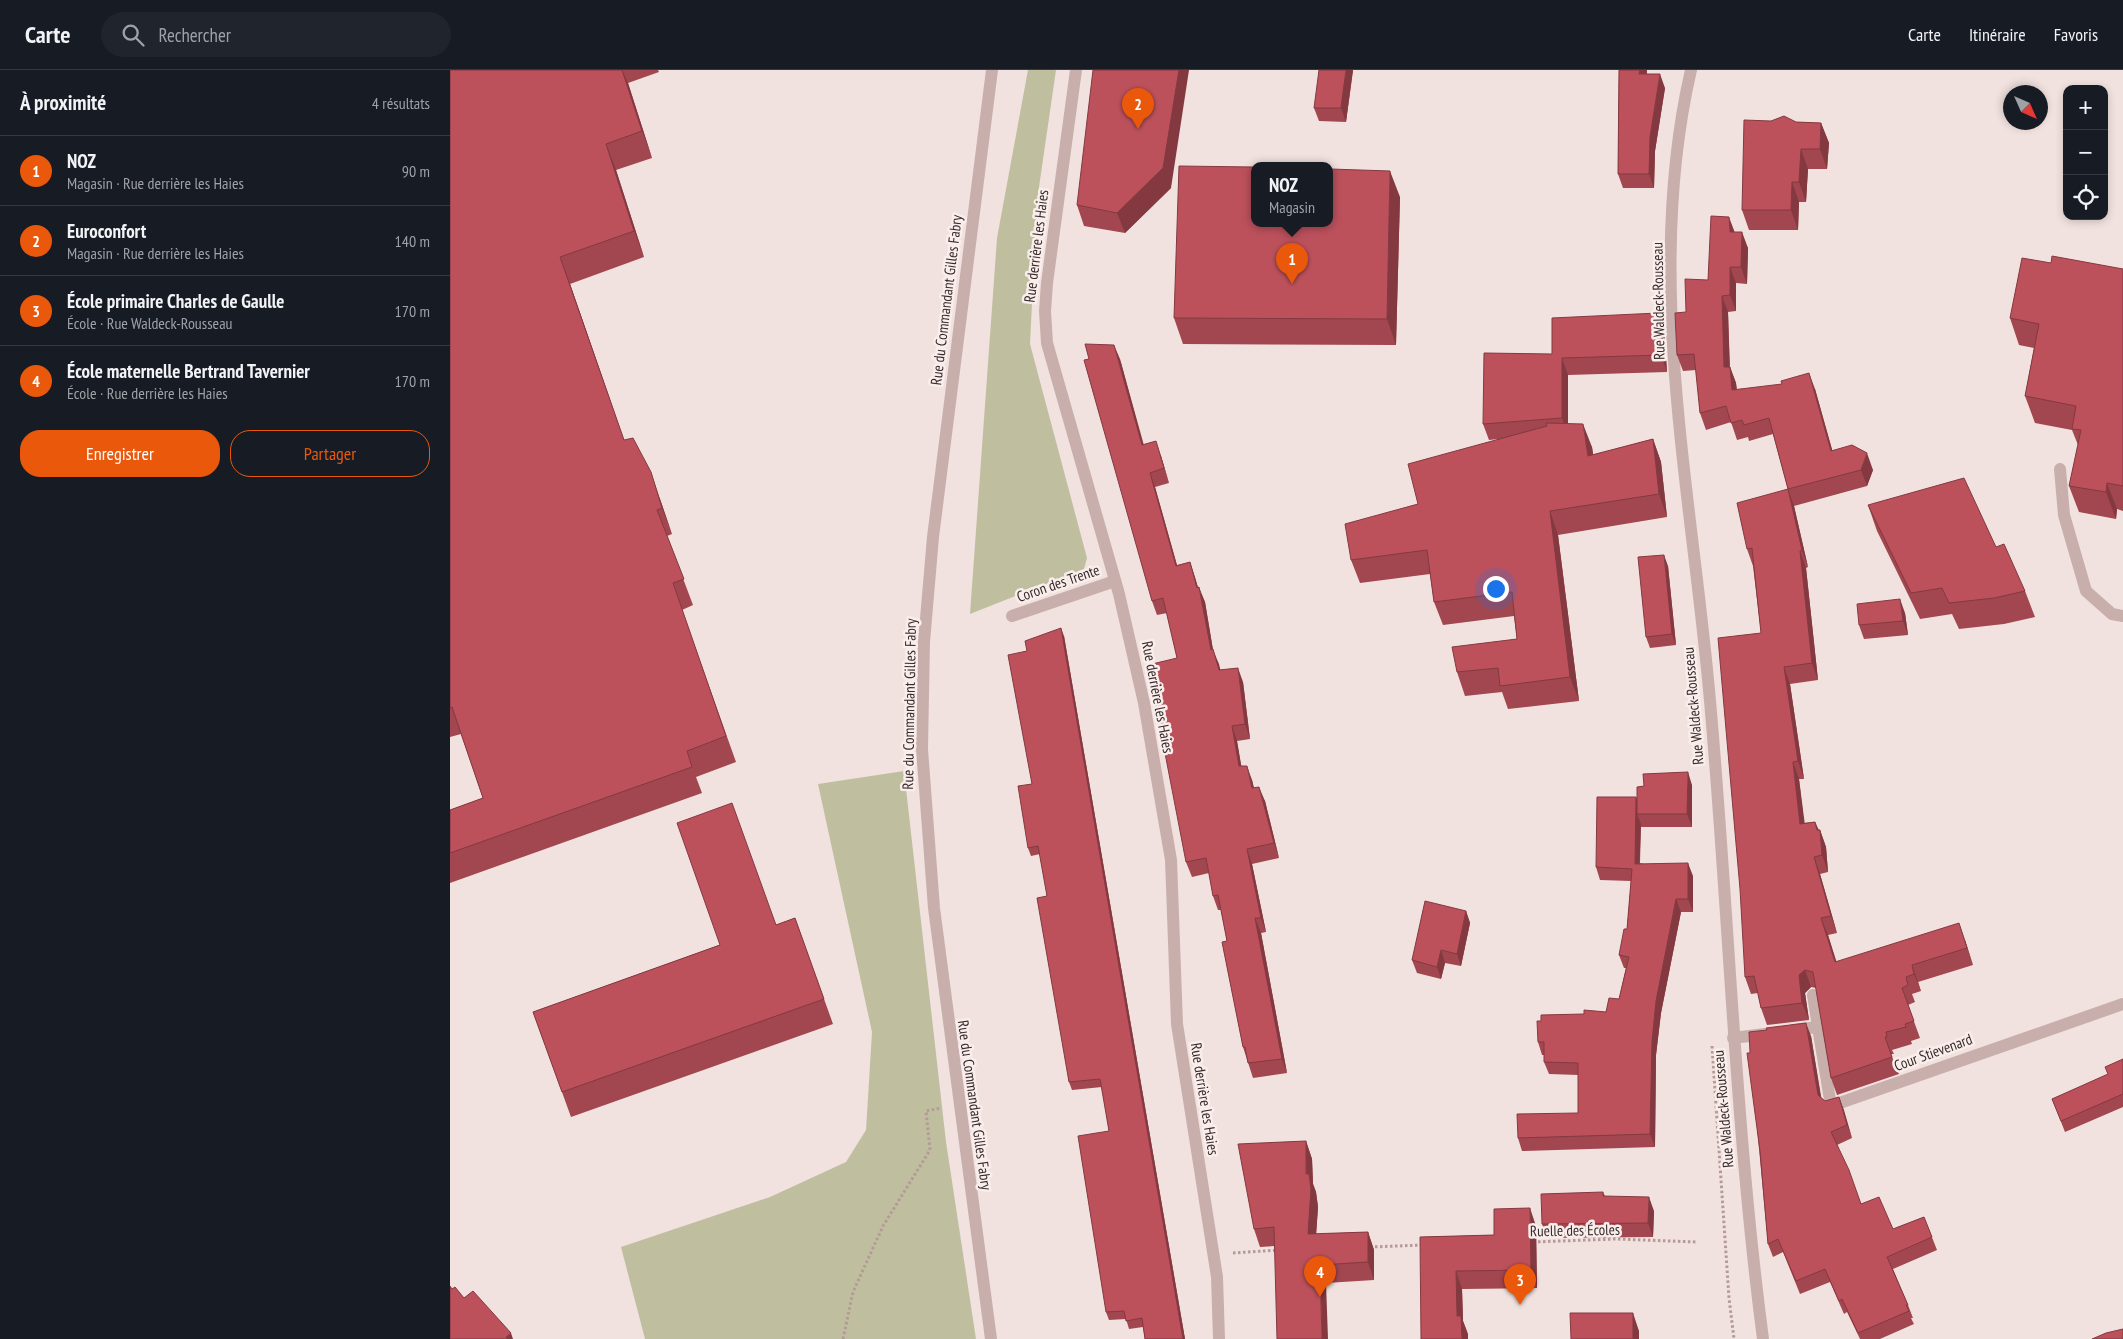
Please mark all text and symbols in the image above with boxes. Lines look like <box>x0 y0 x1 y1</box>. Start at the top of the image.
search box <box>101 12 451 57</box>
text: Carte <box>25 19 71 50</box>
icon: search <box>119 21 147 49</box>
text: Rechercher <box>159 23 231 47</box>
text: Carte <box>1908 23 1941 46</box>
text: Itinéraire <box>1969 23 2026 46</box>
text: Favoris <box>2054 23 2098 46</box>
north arrow <box>2003 85 2048 130</box>
map controls <box>2063 85 2108 220</box>
button: + <box>2063 85 2108 130</box>
pin: 2 <box>1122 88 1154 129</box>
text: À proximité <box>20 89 106 116</box>
text: 4 résultats <box>372 93 430 113</box>
button: − <box>2063 130 2108 175</box>
text: NOZ <box>67 149 96 173</box>
text: 1 <box>32 161 40 181</box>
text: 90 m <box>402 161 430 181</box>
popup <box>1251 162 1333 227</box>
text: Magasin · Rue derrière les Haies <box>67 173 244 193</box>
text: NOZ <box>1269 173 1298 197</box>
button: locate <box>2063 175 2108 220</box>
street label: Rue derrière les Haies <box>1020 189 1052 303</box>
text: Magasin <box>1269 197 1315 217</box>
street label: Rue du Commandant Gilles Fabry <box>926 214 966 386</box>
text: Euroconfort <box>67 219 146 243</box>
text: 2 <box>32 231 40 251</box>
text: 140 m <box>395 231 430 251</box>
street label: Rue Waldeck-Rousseau <box>1647 242 1669 360</box>
text: Magasin · Rue derrière les Haies <box>67 243 244 263</box>
pin: 1 <box>1276 243 1308 284</box>
text: École primaire Charles de Gaulle <box>67 289 285 313</box>
text: 3 <box>32 301 40 321</box>
text: 170 m <box>395 301 430 321</box>
text: École · Rue Waldeck-Rousseau <box>67 313 233 333</box>
text: École maternelle Bertrand Tavernier <box>67 359 310 383</box>
text: 4 <box>32 371 40 391</box>
text: 170 m <box>395 371 430 391</box>
text: École · Rue derrière les Haies <box>67 383 228 403</box>
button: Enregistrer <box>20 430 220 477</box>
button: Partager <box>230 430 430 477</box>
street label: Coron des Trente <box>1014 560 1102 606</box>
your location <box>1483 576 1509 602</box>
street label: Rue du Commandant Gilles Fabry <box>898 618 920 790</box>
street label: Rue derrière les Haies <box>1138 640 1178 754</box>
street label: Rue Waldeck-Rousseau <box>1678 646 1708 766</box>
street label: Rue du Commandant Gilles Fabry <box>954 1019 996 1191</box>
street label: Cour Stievenard <box>1891 1029 1975 1075</box>
street label: Rue derrière les Haies <box>1187 1041 1223 1157</box>
street label: Rue Waldeck-Rousseau <box>1708 1049 1738 1169</box>
street label: Ruelle des Écoles <box>1530 1220 1620 1240</box>
pin: 4 <box>1304 1256 1336 1297</box>
pin: 3 <box>1504 1264 1536 1305</box>

